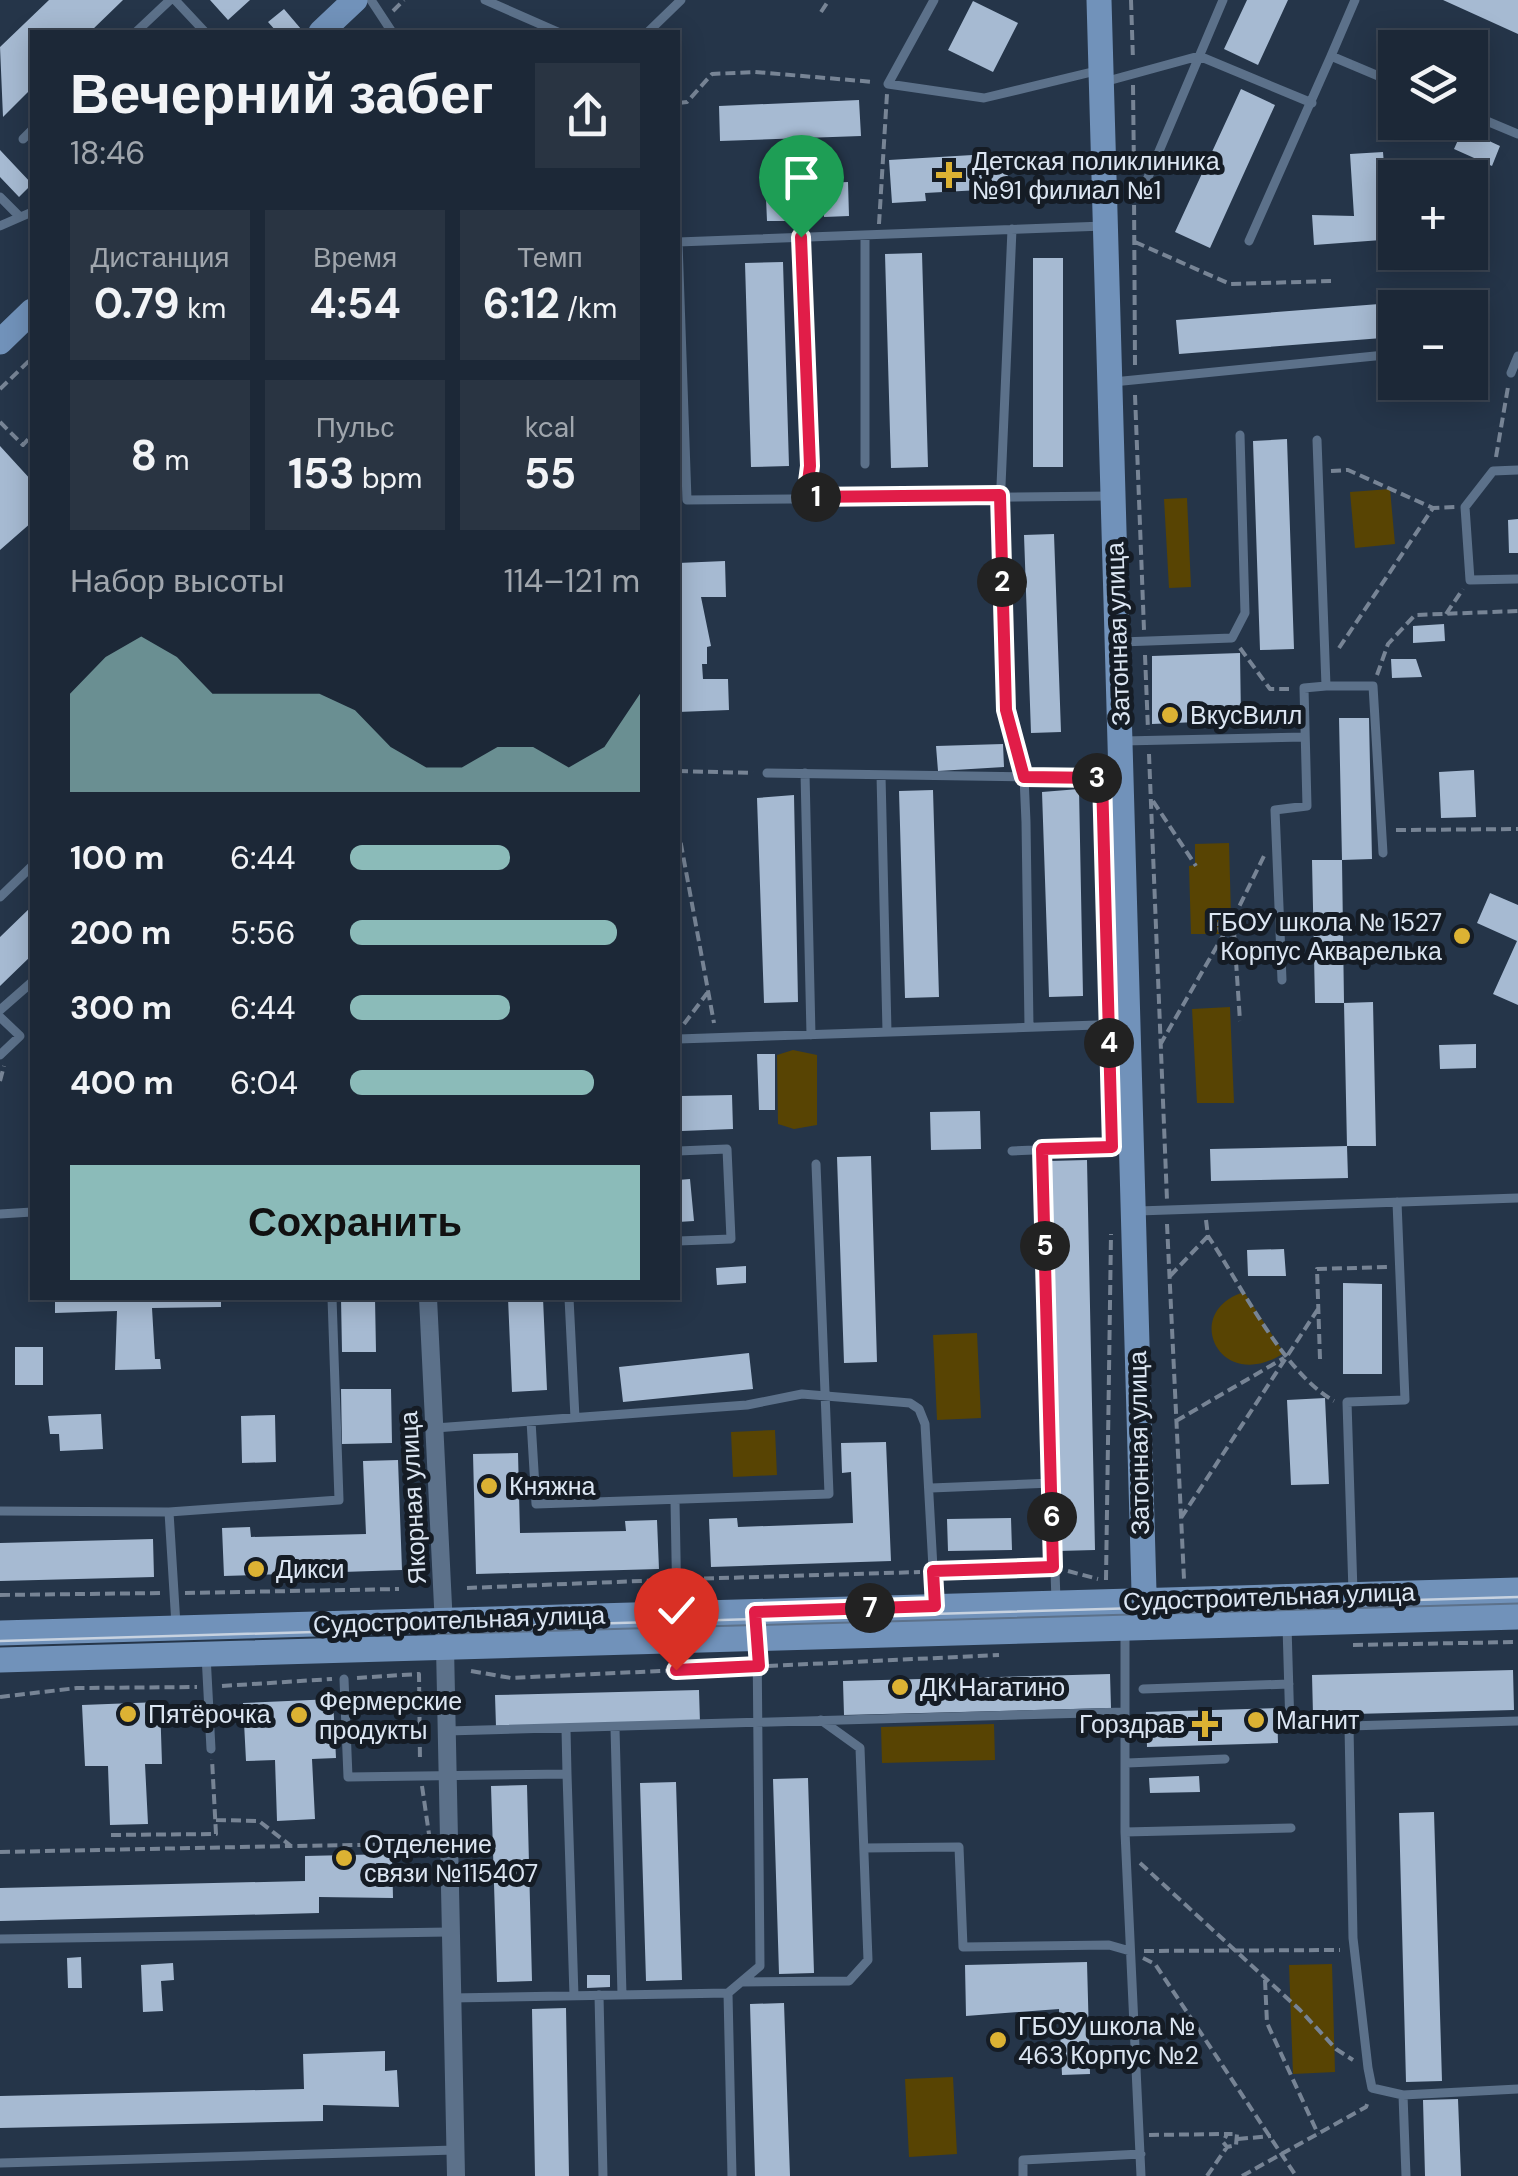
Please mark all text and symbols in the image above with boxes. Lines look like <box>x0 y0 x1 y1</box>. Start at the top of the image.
map controls <box>1378 30 1488 400</box>
button: layers <box>1378 30 1488 140</box>
text: Вечерний забег <box>70 58 494 130</box>
button: share <box>535 63 640 168</box>
text: 18:46 <box>70 132 145 174</box>
pin <box>759 135 844 238</box>
place label: Детская поликлиника №91 филиал №1 <box>972 145 1220 207</box>
icon: arrive <box>774 150 829 205</box>
button: + <box>1378 160 1488 270</box>
marker: Детская поликлиника №91 филиал №1 <box>936 162 962 188</box>
text: Дистанция <box>91 239 230 276</box>
text: Время <box>313 239 397 276</box>
text: Темп <box>517 239 583 276</box>
text: 0.79 <box>94 276 180 331</box>
text: 4:54 <box>309 276 401 331</box>
text: 6:12 <box>483 276 560 331</box>
text: km <box>180 290 226 327</box>
text: /km <box>560 290 617 327</box>
button: − <box>1378 290 1488 400</box>
text: Пульс <box>316 409 394 446</box>
text: kcal <box>525 409 575 446</box>
text: 8 <box>131 428 157 483</box>
text: m <box>157 442 190 479</box>
text: 153 <box>288 446 355 501</box>
text: 55 <box>524 446 576 501</box>
text: bpm <box>355 460 422 497</box>
pin: 1 <box>791 472 841 522</box>
text: 1 <box>811 478 821 515</box>
street label: Затонная улица <box>1098 541 1138 727</box>
pin: 2 <box>977 557 1027 607</box>
text: Набор высоты <box>70 560 284 602</box>
text: 114–121 m <box>504 560 640 602</box>
text: 2 <box>994 563 1010 600</box>
place label: ВкусВилл <box>1190 699 1302 732</box>
marker: ВкусВилл <box>1159 704 1181 726</box>
pin: 3 <box>1072 753 1122 803</box>
text: 3 <box>1089 759 1105 796</box>
text: 100 m <box>70 837 164 879</box>
text: 6:44 <box>230 837 295 879</box>
place label: ГБОУ школа № 1527 Корпус Акварелька <box>1208 906 1442 968</box>
text: 200 m <box>70 912 171 954</box>
text: 5:56 <box>230 912 296 954</box>
marker: ГБОУ школа № 1527 Корпус Акварелька <box>1451 925 1473 947</box>
text: 300 m <box>70 987 172 1029</box>
text: 6:44 <box>230 987 295 1029</box>
pin: 4 <box>1084 1018 1134 1068</box>
text: 4 <box>1100 1024 1118 1061</box>
text: 400 m <box>70 1062 174 1104</box>
text: 6:04 <box>230 1062 298 1104</box>
button: Сохранить <box>70 1165 640 1280</box>
pin: 5 <box>1020 1221 1070 1271</box>
text: 5 <box>1036 1227 1054 1264</box>
street label: Затонная улица <box>1121 1351 1157 1535</box>
street label: Якорная улица <box>392 1410 434 1586</box>
place label: Княжна <box>509 1470 595 1503</box>
marker: Княжна <box>478 1475 500 1497</box>
pin: 6 <box>1027 1492 1077 1542</box>
text: 6 <box>1043 1498 1061 1535</box>
place label: Дикси <box>276 1553 345 1586</box>
marker: Дикси <box>245 1558 267 1580</box>
pin <box>634 1568 719 1671</box>
street label: Судостроительная улица <box>1122 1575 1416 1619</box>
icon: check <box>649 1583 704 1638</box>
pin: 7 <box>845 1583 895 1633</box>
text: 7 <box>862 1589 878 1626</box>
street label: Судостроительная улица <box>312 1598 606 1642</box>
place label: ДК Нагатино <box>920 1671 1065 1704</box>
marker: ДК Нагатино <box>889 1676 911 1698</box>
place label: Фермерские продукты <box>319 1685 462 1747</box>
place label: Пятёрочка <box>148 1698 271 1731</box>
marker: Пятёрочка <box>117 1703 139 1725</box>
marker: Фермерские продукты <box>288 1704 310 1726</box>
place label: Магнит <box>1276 1704 1360 1737</box>
place label: Горздрав <box>1079 1708 1185 1741</box>
marker: Магнит <box>1245 1709 1267 1731</box>
marker: Горздрав <box>1194 1713 1216 1735</box>
place label: Отделение связи №115407 <box>364 1828 538 1890</box>
marker: Отделение связи №115407 <box>333 1847 355 1869</box>
place label: ГБОУ школа № 463 Корпус №2 <box>1018 2010 1199 2072</box>
marker: ГБОУ школа № 463 Корпус №2 <box>987 2029 1009 2051</box>

